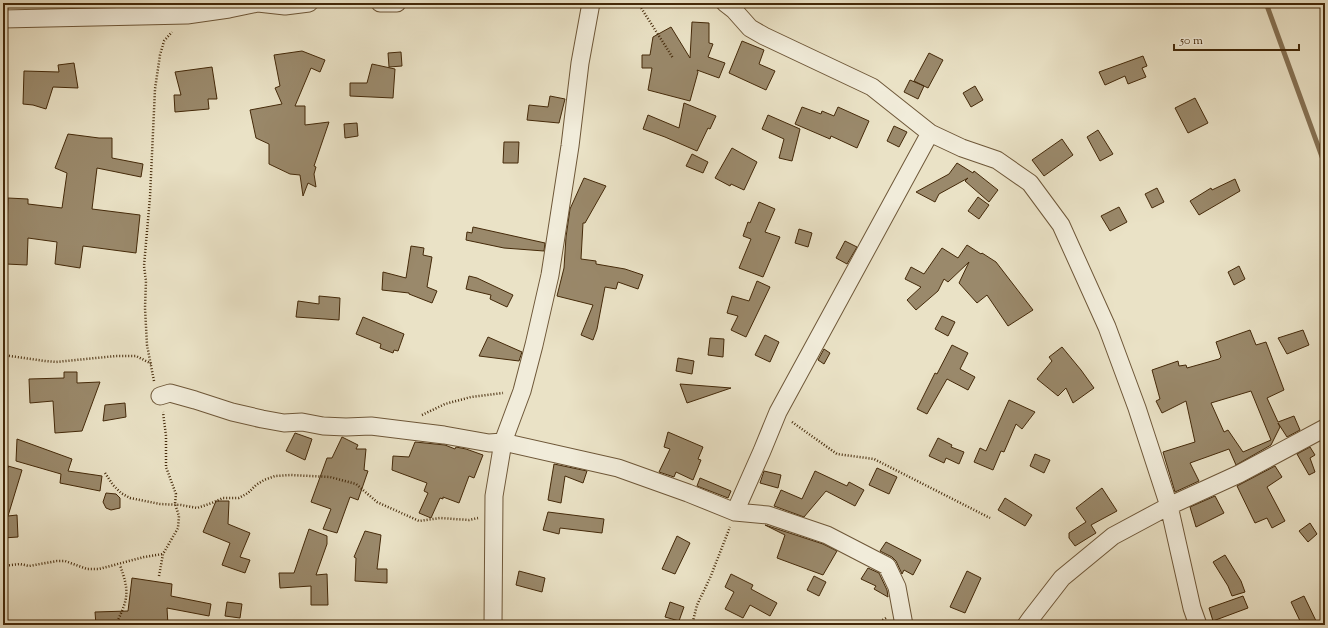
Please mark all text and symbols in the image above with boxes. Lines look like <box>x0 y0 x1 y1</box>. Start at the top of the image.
scale bar <box>1174 26 1299 52</box>
text: 50 m <box>1179 32 1203 50</box>

